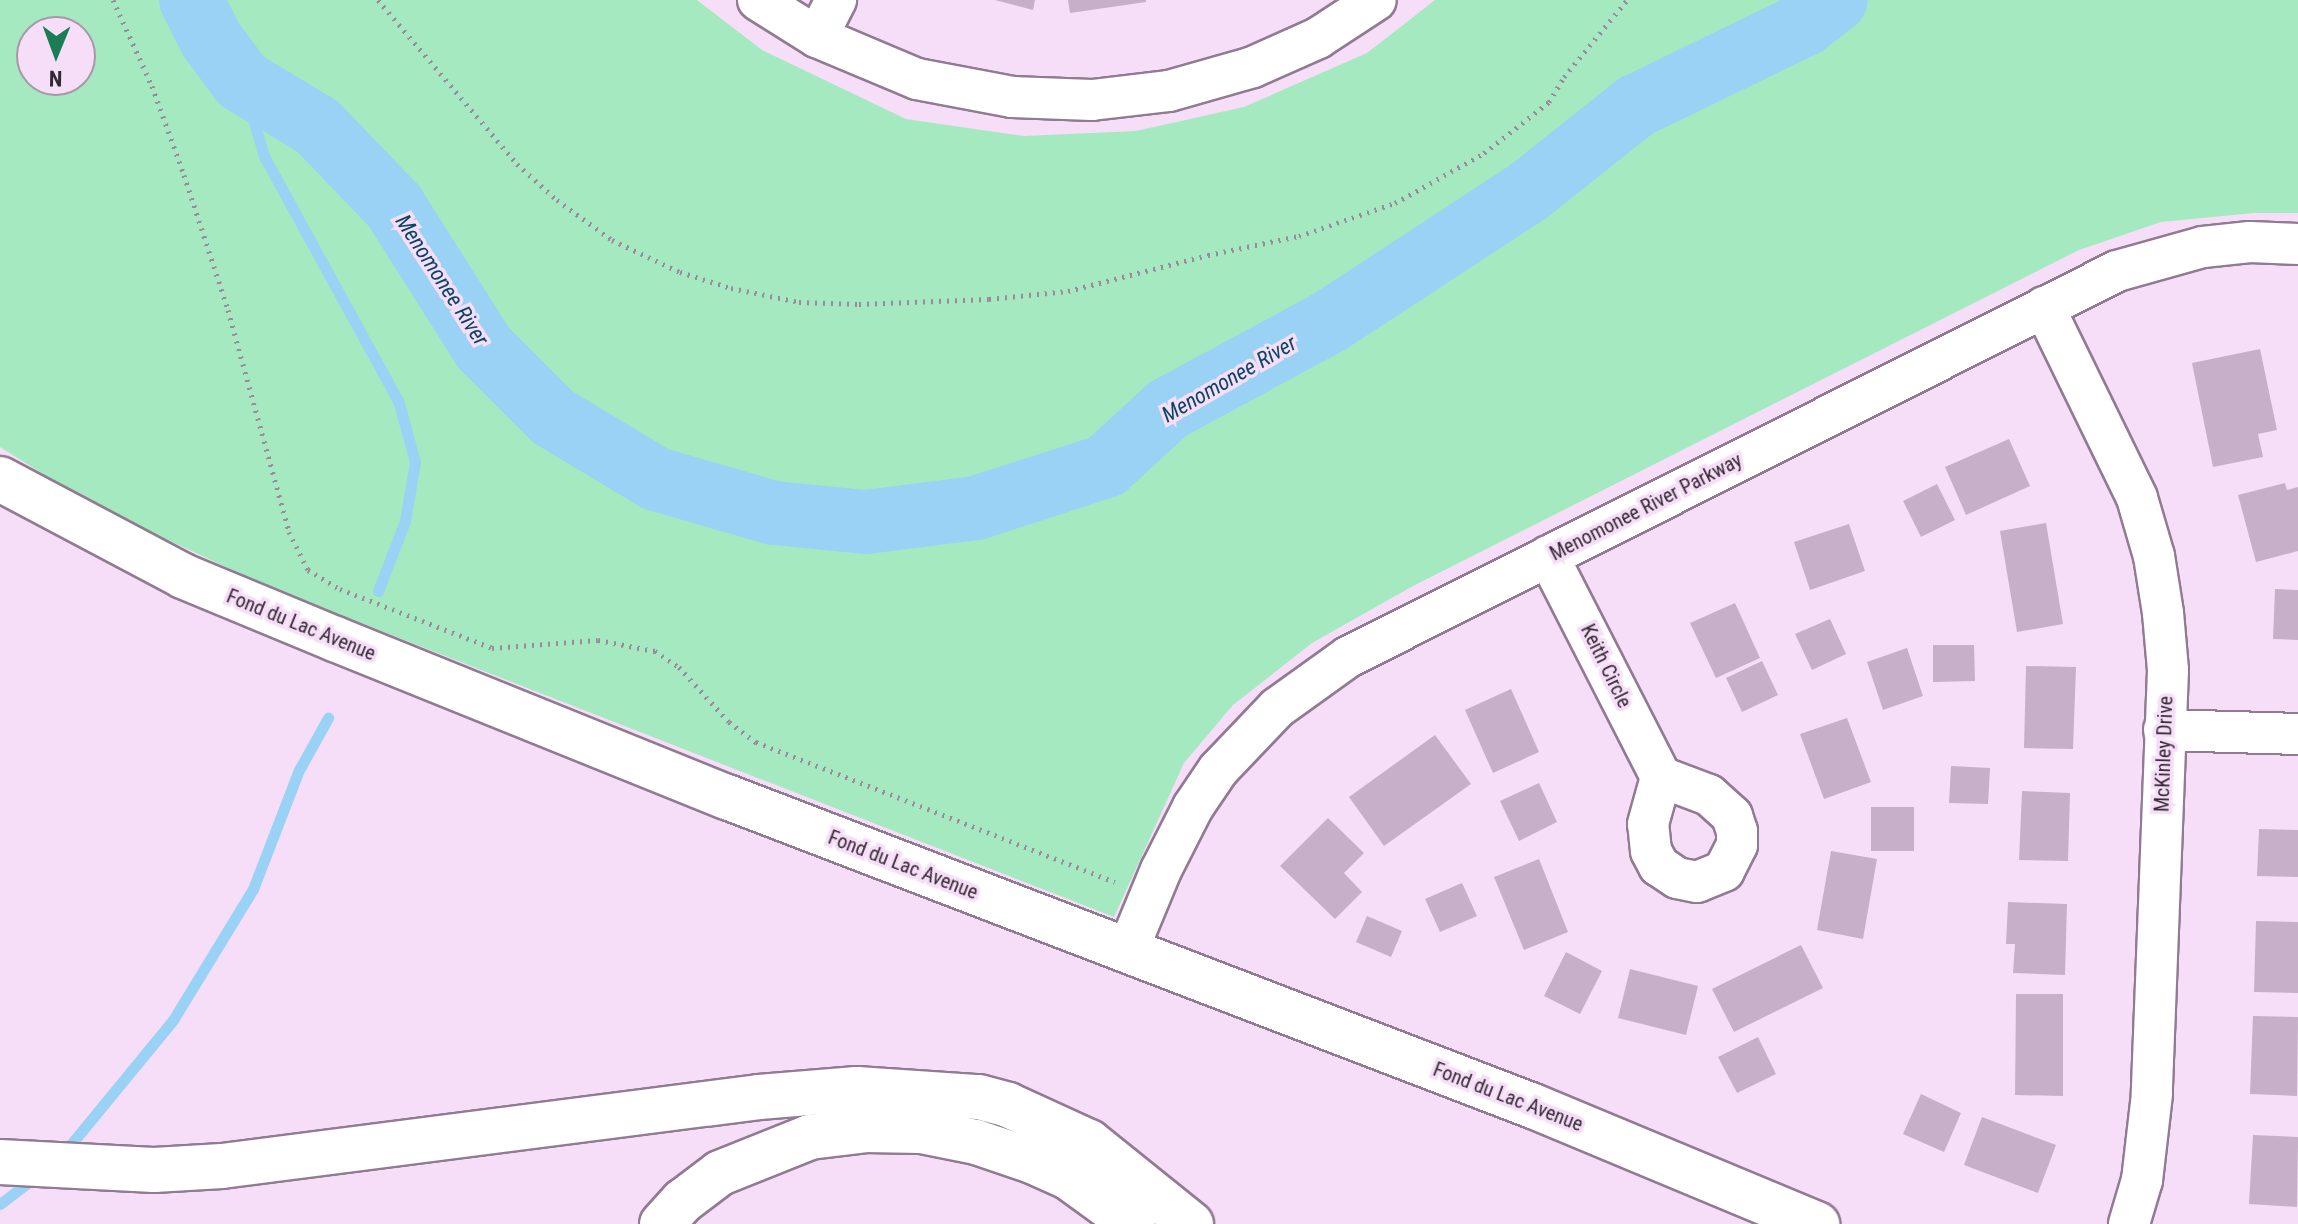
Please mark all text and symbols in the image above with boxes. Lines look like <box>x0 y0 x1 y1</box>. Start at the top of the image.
north arrow <box>16 16 96 96</box>
text: N <box>49 66 63 91</box>
water label: Menomonee River <box>390 209 494 351</box>
water label: Menomonee River <box>1157 330 1301 428</box>
street label: Menomonee River Parkway <box>1546 448 1746 566</box>
street label: Fond du Lac Avenue <box>223 584 379 666</box>
street label: Keith Circle <box>1576 620 1636 712</box>
street label: McKinley Drive <box>2150 696 2178 812</box>
street label: Fond du Lac Avenue <box>825 825 981 905</box>
street label: Fond du Lac Avenue <box>1430 1057 1586 1137</box>

